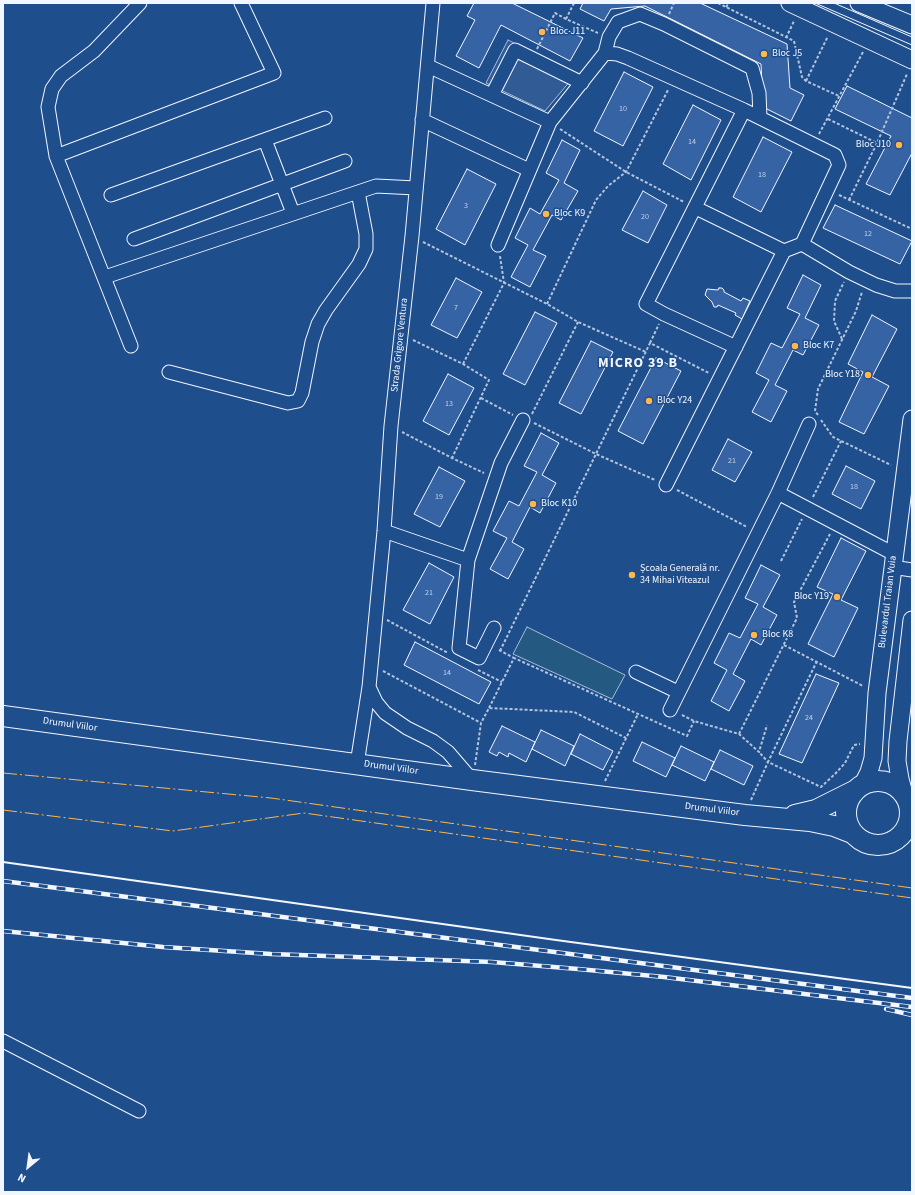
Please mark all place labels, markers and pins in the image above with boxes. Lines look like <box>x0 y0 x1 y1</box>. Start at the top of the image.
place label: Bloc J11 <box>550 26 585 38</box>
marker: Bloc J11 <box>537 27 547 37</box>
place label: Bloc J5 <box>772 48 802 60</box>
marker: Bloc J5 <box>759 49 769 59</box>
place label: Bloc J10 <box>856 139 891 151</box>
marker: Bloc J10 <box>894 140 904 150</box>
place label: Bloc K9 <box>554 208 585 220</box>
marker: Bloc K9 <box>541 209 551 219</box>
place label: Bloc K7 <box>803 340 834 352</box>
marker: Bloc K7 <box>790 341 800 351</box>
place label: Bloc Y18 <box>825 369 860 381</box>
marker: Bloc Y18 <box>863 370 873 380</box>
place label: Bloc Y24 <box>657 395 692 407</box>
marker: Bloc Y24 <box>644 396 654 406</box>
place label: Bloc K10 <box>541 498 577 510</box>
marker: Bloc K10 <box>528 499 538 509</box>
place label: Școala Generală nr. 34 Mihai Viteazul <box>640 563 720 586</box>
marker: Școala Generală nr. 34 Mihai Viteazul <box>627 570 637 580</box>
place label: Bloc Y19 <box>794 591 829 603</box>
marker: Bloc Y19 <box>832 592 842 602</box>
place label: Bloc K8 <box>762 629 793 641</box>
marker: Bloc K8 <box>749 630 759 640</box>

